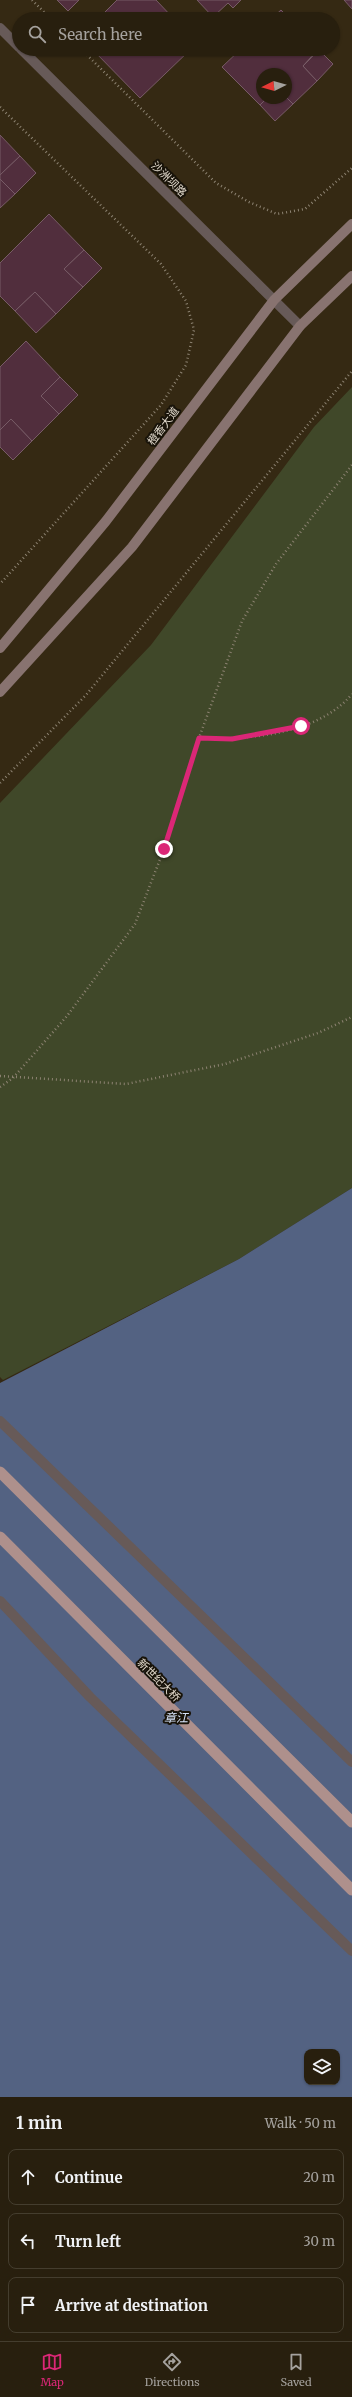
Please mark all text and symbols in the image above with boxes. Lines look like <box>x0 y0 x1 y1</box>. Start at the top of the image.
search box <box>12 12 340 56</box>
icon: search <box>26 23 48 45</box>
text: Search here <box>58 25 142 44</box>
north arrow <box>256 68 292 104</box>
street label: 沙洲坝路 <box>148 158 190 200</box>
street label: 橙香大道 <box>144 404 182 448</box>
route start <box>292 717 310 735</box>
route end <box>155 840 173 858</box>
street label: 新世纪大桥 <box>135 1656 183 1704</box>
water label: 章江 <box>164 1710 190 1725</box>
map controls <box>304 2049 340 2085</box>
button: layers <box>304 2049 340 2085</box>
text: 1 min <box>16 2112 62 2134</box>
text: Walk · 50 m <box>265 2115 336 2132</box>
icon: ahead <box>17 2166 39 2188</box>
text: Continue <box>55 2168 123 2187</box>
text: 20 m <box>303 2169 335 2186</box>
icon: left <box>17 2230 39 2252</box>
text: Turn left <box>55 2232 121 2251</box>
text: 30 m <box>303 2233 335 2250</box>
icon: arrive <box>17 2294 39 2316</box>
text: Arrive at destination <box>55 2296 208 2315</box>
tab: Map <box>40 2351 64 2389</box>
tab: Directions <box>145 2351 200 2389</box>
tab: Saved <box>280 2351 312 2389</box>

